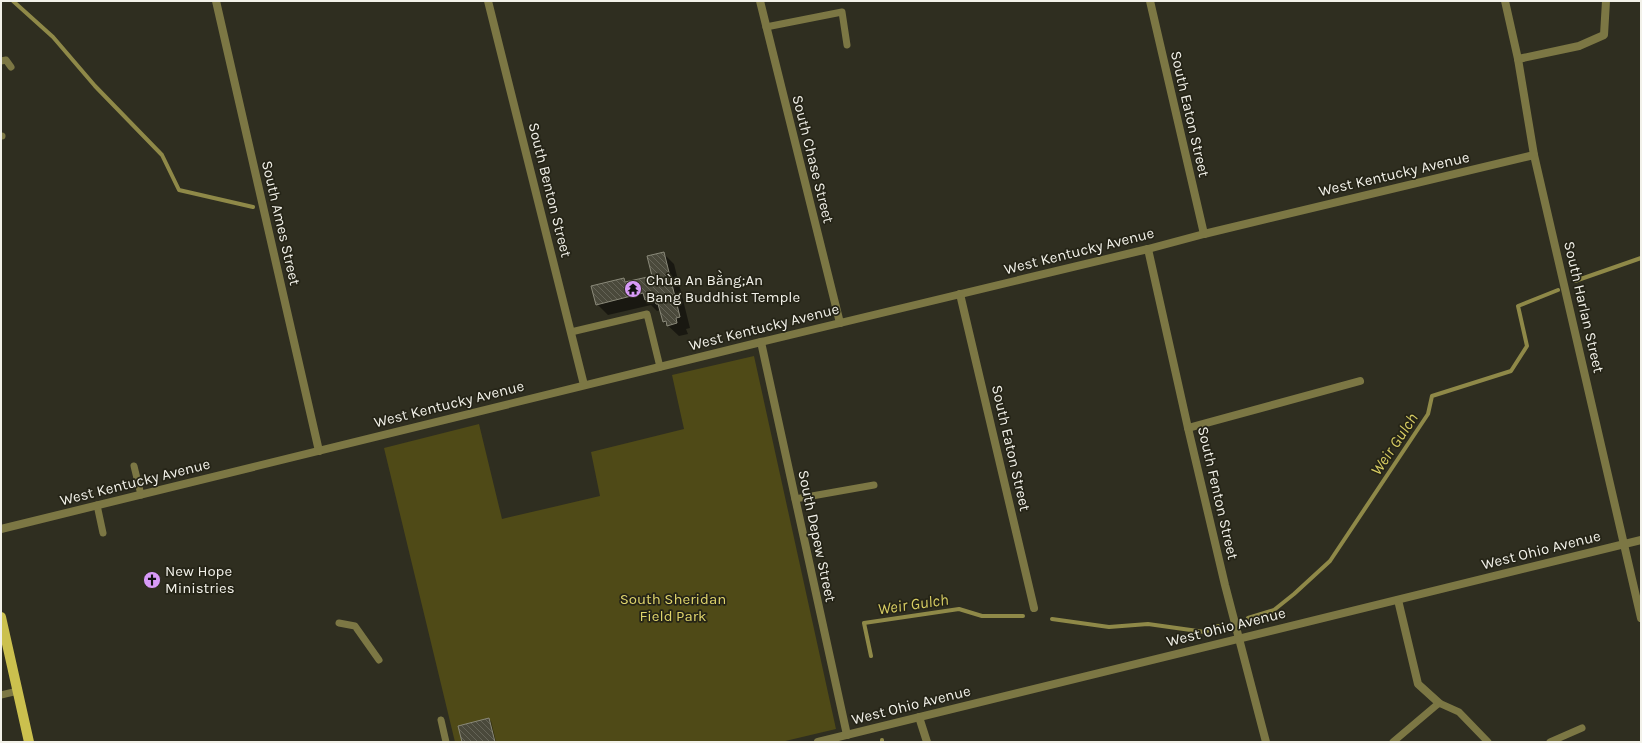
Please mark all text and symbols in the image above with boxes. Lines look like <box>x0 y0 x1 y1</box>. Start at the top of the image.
street label: South Eaton Street <box>1167 49 1213 179</box>
street label: South Chase Street <box>788 93 838 225</box>
street label: South Benton Street <box>525 121 576 260</box>
street label: West Kentucky Avenue <box>1317 148 1471 200</box>
street label: South Ames Street <box>258 159 304 288</box>
street label: West Kentucky Avenue <box>1002 224 1156 278</box>
street label: South Harlan Street <box>1560 239 1608 375</box>
place label: Chùa An Bằng;An Bang Buddhist Temple <box>646 270 800 306</box>
temple icon: Chùa An Bằng;An Bang Buddhist Temple <box>623 279 643 299</box>
street label: West Kentucky Avenue <box>687 300 841 354</box>
street label: West Kentucky Avenue <box>372 377 526 431</box>
street label: South Eaton Street <box>988 383 1034 513</box>
water label: Weir Gulch <box>1366 409 1422 479</box>
street label: South Fenton Street <box>1194 425 1242 562</box>
street label: West Kentucky Avenue <box>58 455 212 509</box>
street label: South Depew Street <box>794 468 840 604</box>
street label: West Ohio Avenue <box>1480 527 1602 573</box>
place label: New Hope Ministries <box>165 562 235 597</box>
church icon: New Hope Ministries <box>142 570 162 590</box>
park label: South Sheridan Field Park <box>620 590 726 625</box>
water label: Weir Gulch <box>876 590 950 618</box>
street label: West Ohio Avenue <box>1165 604 1287 650</box>
street label: West Ohio Avenue <box>850 682 972 728</box>

